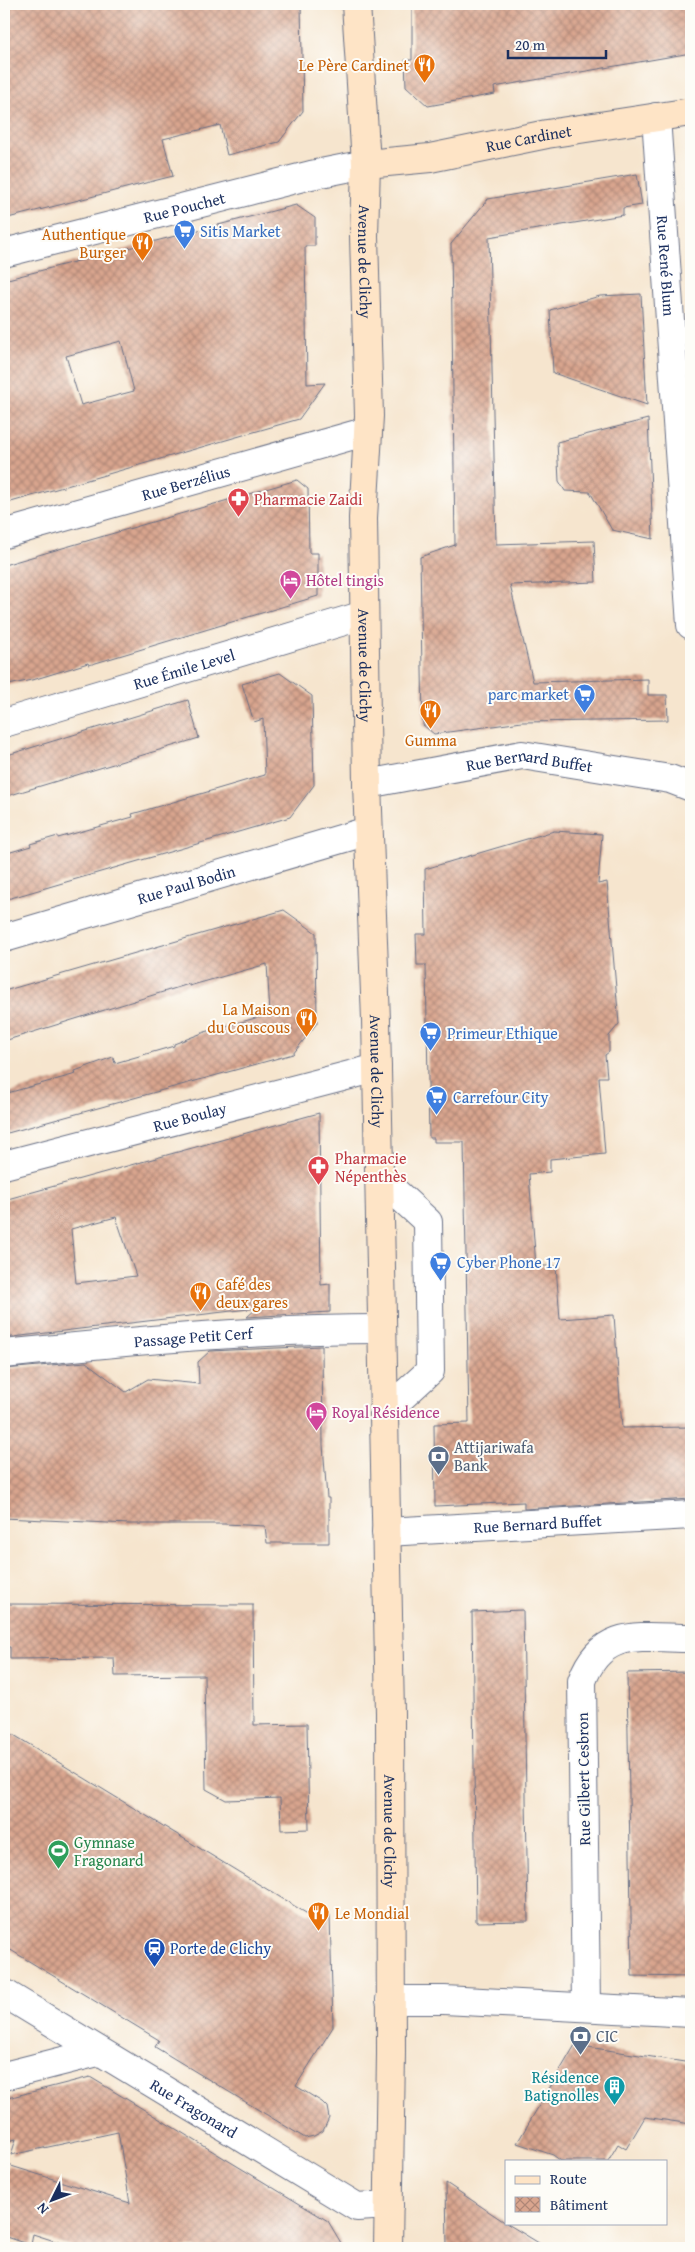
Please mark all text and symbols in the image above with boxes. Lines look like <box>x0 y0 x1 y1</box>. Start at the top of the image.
scale bar <box>508 28 605 60</box>
text: 20 m <box>515 34 546 55</box>
place label: Le Père Cardinet <box>299 53 409 77</box>
restaurant icon: Le Père Cardinet <box>413 53 437 84</box>
street label: Rue Cardinet <box>484 118 574 158</box>
street label: Rue Pouchet <box>141 185 228 229</box>
street label: Avenue de Clichy <box>352 204 378 319</box>
street label: Rue René Blum <box>651 214 682 317</box>
supermarket icon: Sitis Market <box>172 219 196 250</box>
place label: Sitis Market <box>200 219 281 243</box>
place label: Authentique Burger <box>42 222 126 264</box>
restaurant icon: Authentique Burger <box>130 231 154 262</box>
street label: Rue Berzélius <box>139 459 233 506</box>
pharmacy icon: Pharmacie Zaidi <box>226 487 250 518</box>
place label: Pharmacie Zaidi <box>254 487 363 511</box>
hotel icon: Hôtel tingis <box>278 568 302 599</box>
place label: Hôtel tingis <box>306 568 384 592</box>
street label: Avenue de Clichy <box>352 608 378 723</box>
street label: Rue Émile Level <box>130 642 238 696</box>
place label: parc market <box>488 682 569 706</box>
supermarket icon: parc market <box>573 682 597 713</box>
restaurant icon: Gumma <box>419 699 443 730</box>
place label: Gumma <box>405 728 457 752</box>
street label: Rue Bernard Buffet <box>464 742 595 778</box>
street label: Rue Paul Bodin <box>134 859 238 910</box>
place label: La Maison du Couscous <box>207 997 290 1039</box>
restaurant icon: La Maison du Couscous <box>294 1006 318 1037</box>
street label: Avenue de Clichy <box>364 1014 390 1128</box>
supermarket icon: Primeur Ethique <box>419 1021 443 1052</box>
place label: Primeur Ethique <box>447 1021 558 1045</box>
supermarket icon: Carrefour City <box>425 1085 449 1116</box>
place label: Carrefour City <box>453 1085 549 1109</box>
street label: Rue Boulay <box>151 1096 229 1138</box>
place label: Pharmacie Népenthès <box>335 1146 407 1188</box>
pharmacy icon: Pharmacie Népenthès <box>307 1155 331 1186</box>
supermarket icon: Cyber Phone 17 <box>429 1250 453 1281</box>
place label: Cyber Phone 17 <box>457 1250 561 1274</box>
place label: Café des deux gares <box>216 1272 288 1314</box>
restaurant icon: Café des deux gares <box>188 1281 212 1312</box>
street label: Passage Petit Cerf <box>133 1321 255 1353</box>
hotel icon: Royal Résidence <box>304 1400 328 1431</box>
place label: Royal Résidence <box>332 1400 440 1424</box>
place label: Attijariwafa Bank <box>454 1435 534 1477</box>
bank icon: Attijariwafa Bank <box>426 1444 450 1475</box>
street label: Rue Bernard Buffet <box>473 1508 603 1539</box>
street label: Rue Gilbert Cesbron <box>570 1712 596 1846</box>
street label: Avenue de Clichy <box>378 1774 403 1888</box>
place label: Gymnase Fragonard <box>74 1830 144 1872</box>
sports icon: Gymnase Fragonard <box>46 1839 70 1870</box>
restaurant icon: Le Mondial <box>307 1901 331 1932</box>
place label: Le Mondial <box>335 1901 410 1925</box>
station icon: Porte de Clichy <box>142 1936 166 1967</box>
place label: Porte de Clichy <box>170 1936 271 1960</box>
bank icon: CIC <box>568 2024 592 2055</box>
place label: CIC <box>596 2024 619 2048</box>
place label: Résidence Batignolles <box>524 2065 599 2107</box>
street label: Rue Fragonard <box>146 2072 243 2144</box>
building icon: Résidence Batignolles <box>603 2074 627 2105</box>
legend <box>505 2160 668 2224</box>
text: Route <box>550 2168 587 2189</box>
north arrow <box>28 2174 78 2224</box>
text: Bâtiment <box>550 2194 609 2215</box>
text: N <box>31 2198 53 2219</box>

